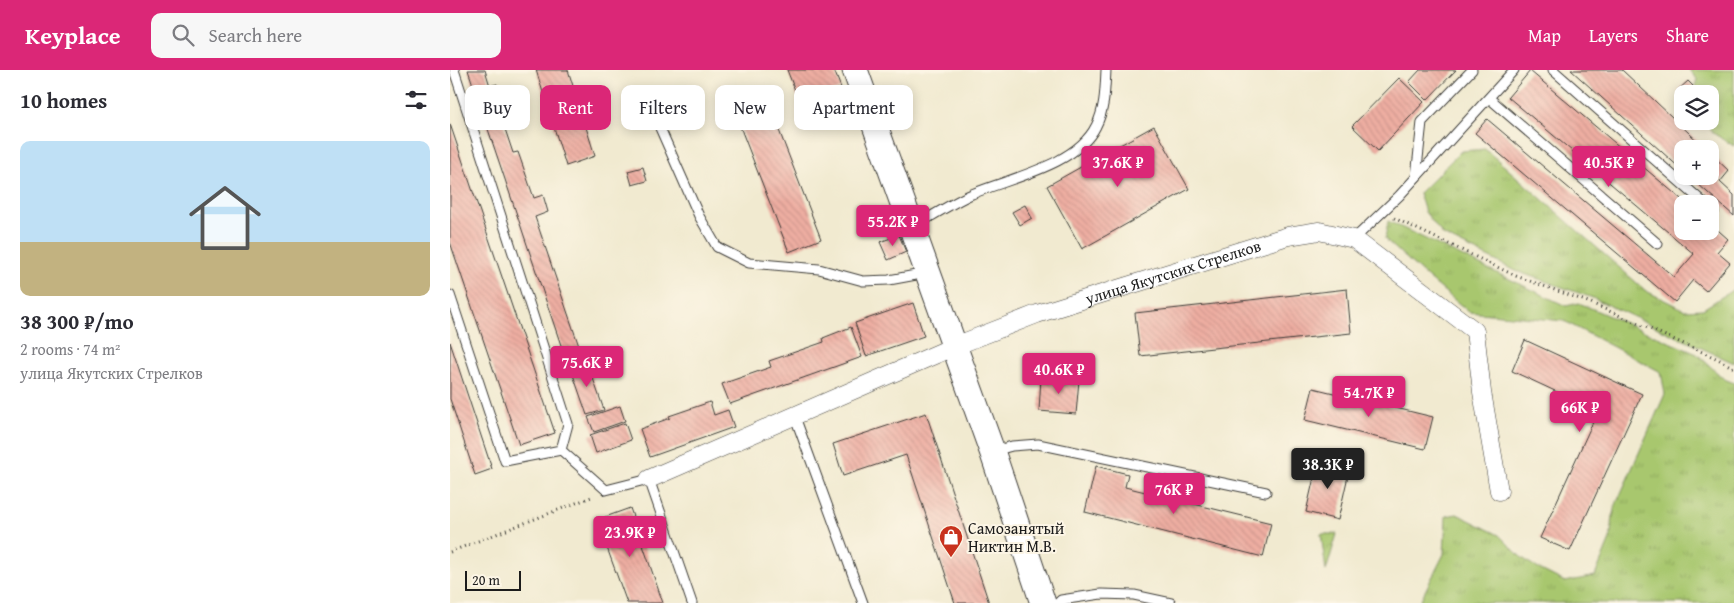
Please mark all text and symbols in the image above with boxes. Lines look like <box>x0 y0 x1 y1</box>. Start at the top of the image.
search box <box>151 13 501 58</box>
text: Keyplace <box>25 18 121 53</box>
icon: search <box>169 21 197 49</box>
text: Search here <box>209 21 302 49</box>
text: Map <box>1528 22 1561 49</box>
text: Layers <box>1589 22 1638 49</box>
text: Share <box>1666 22 1709 49</box>
text: 10 homes <box>20 85 107 116</box>
chip: Buy <box>465 85 530 130</box>
chip: Rent <box>540 85 611 130</box>
chip: Filters <box>621 85 705 130</box>
chip: New <box>715 85 784 130</box>
chip: Apartment <box>794 85 913 130</box>
map controls <box>1674 85 1719 240</box>
button: layers <box>1674 85 1719 130</box>
icon: filters <box>402 86 430 114</box>
button: + <box>1674 140 1719 185</box>
pin: 37.6K ₽ <box>1072 146 1164 188</box>
pin: 40.5K ₽ <box>1563 146 1655 188</box>
text: 37.6K ₽ <box>1092 150 1144 174</box>
text: 40.5K ₽ <box>1583 150 1635 174</box>
icon: home <box>180 173 270 263</box>
button: − <box>1674 195 1719 240</box>
pin: 55.2K ₽ <box>847 204 939 247</box>
text: 55.2K ₽ <box>867 209 919 233</box>
street label: улица Якутских Стрелков <box>1081 233 1264 311</box>
text: 38 300 ₽/mo <box>20 306 134 337</box>
text: 2 rooms · 74 m² <box>20 337 120 361</box>
pin: 75.6K ₽ <box>541 346 633 388</box>
text: 75.6K ₽ <box>561 350 613 374</box>
pin: 40.6K ₽ <box>1013 352 1105 395</box>
text: 40.6K ₽ <box>1033 357 1085 381</box>
text: улица Якутских Стрелков <box>20 361 203 385</box>
pin: 54.7K ₽ <box>1323 376 1415 418</box>
text: 54.7K ₽ <box>1343 380 1395 404</box>
pin: 66K ₽ <box>1545 390 1615 433</box>
text: 66K ₽ <box>1561 395 1599 419</box>
pin: 38.3K ₽ <box>1282 448 1374 490</box>
text: 38.3K ₽ <box>1302 452 1354 476</box>
pin: 76K ₽ <box>1139 472 1209 515</box>
text: 76K ₽ <box>1155 477 1193 501</box>
pin: 23.9K ₽ <box>584 516 676 558</box>
place label: Самозанятый Никтин М.В. <box>968 516 1065 558</box>
text: 23.9K ₽ <box>604 520 656 544</box>
shop icon: Самозанятый Никтин М.В. <box>938 524 964 558</box>
scale bar <box>465 568 521 591</box>
text: 20 m <box>472 570 500 590</box>

